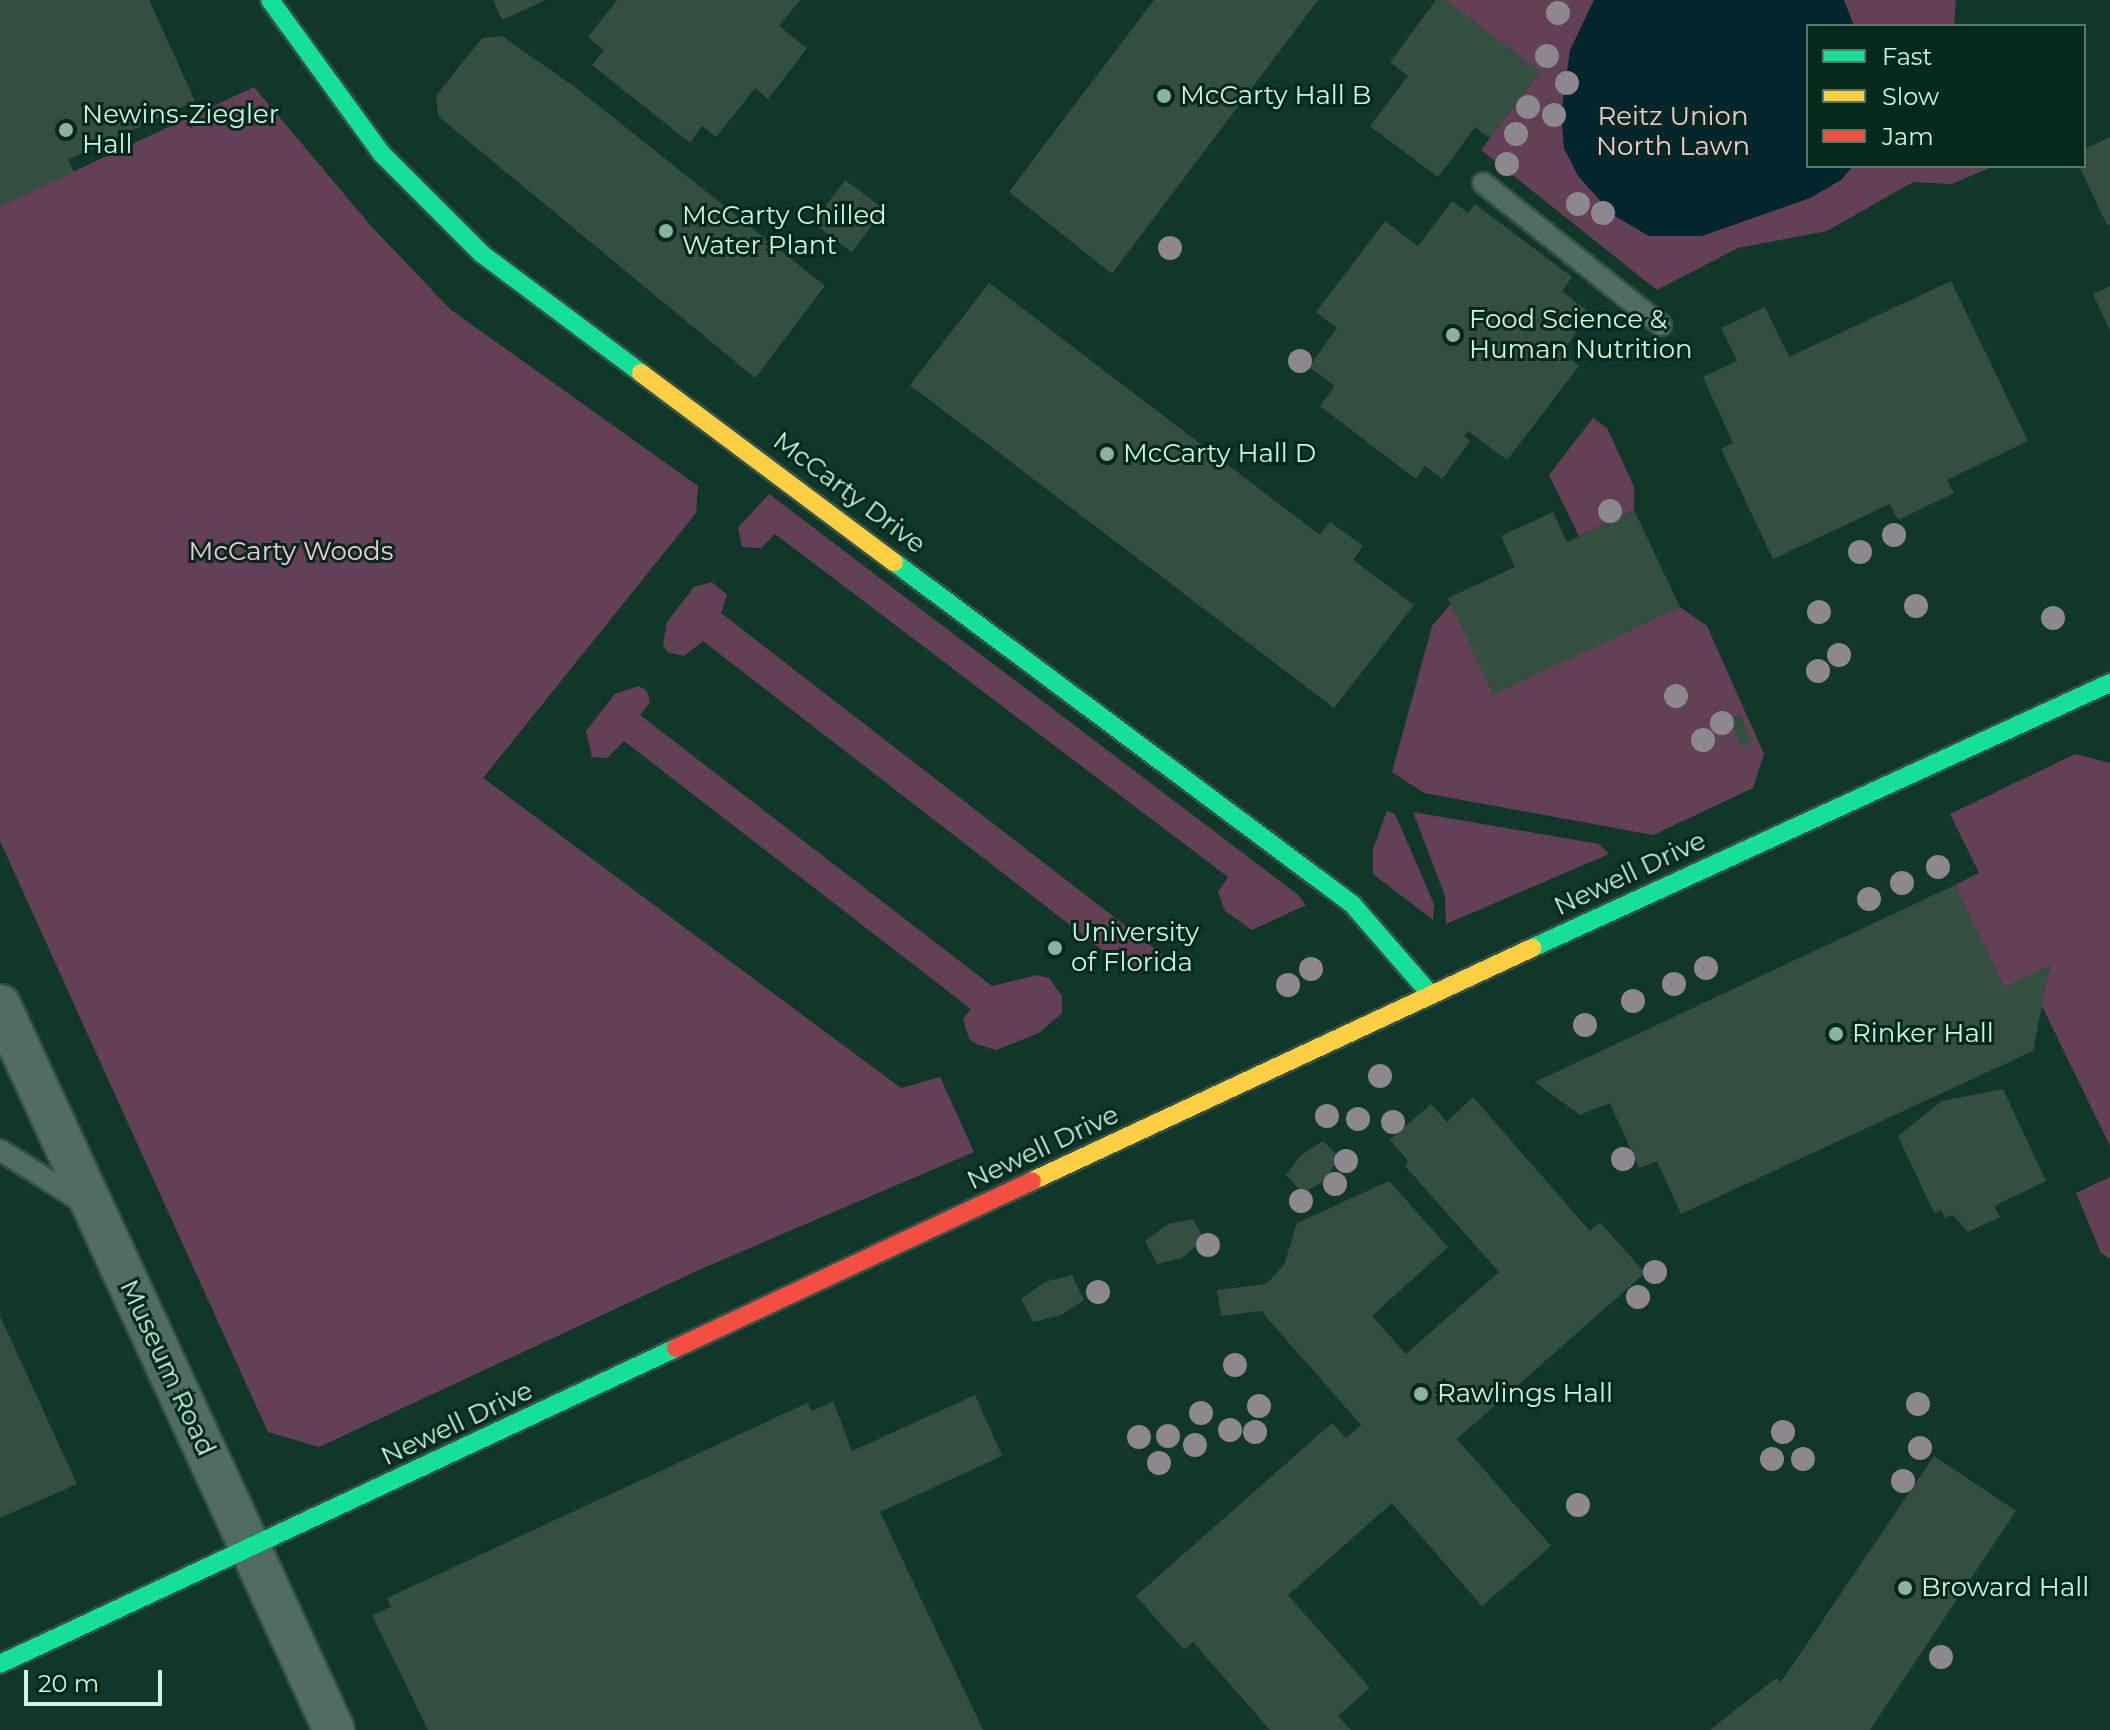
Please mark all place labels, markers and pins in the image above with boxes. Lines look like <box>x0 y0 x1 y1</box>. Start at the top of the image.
place label: McCarty Hall B <box>1180 80 1371 112</box>
marker: McCarty Hall B <box>1155 87 1173 105</box>
place label: Newins-Ziegler Hall <box>82 99 279 160</box>
marker: Newins-Ziegler Hall <box>57 121 75 139</box>
place label: McCarty Chilled Water Plant <box>682 200 887 262</box>
marker: McCarty Chilled Water Plant <box>657 222 675 240</box>
place label: Food Science & Human Nutrition <box>1469 304 1693 366</box>
marker: Food Science & Human Nutrition <box>1444 326 1462 344</box>
place label: McCarty Hall D <box>1123 438 1316 470</box>
marker: McCarty Hall D <box>1098 445 1116 463</box>
place label: University of Florida <box>1071 917 1199 978</box>
marker: University of Florida <box>1046 939 1064 957</box>
place label: Rinker Hall <box>1852 1018 1994 1050</box>
marker: Rinker Hall <box>1827 1025 1845 1043</box>
place label: Rawlings Hall <box>1437 1378 1613 1410</box>
marker: Rawlings Hall <box>1412 1385 1430 1403</box>
place label: Broward Hall <box>1921 1572 2089 1604</box>
marker: Broward Hall <box>1896 1579 1914 1597</box>

